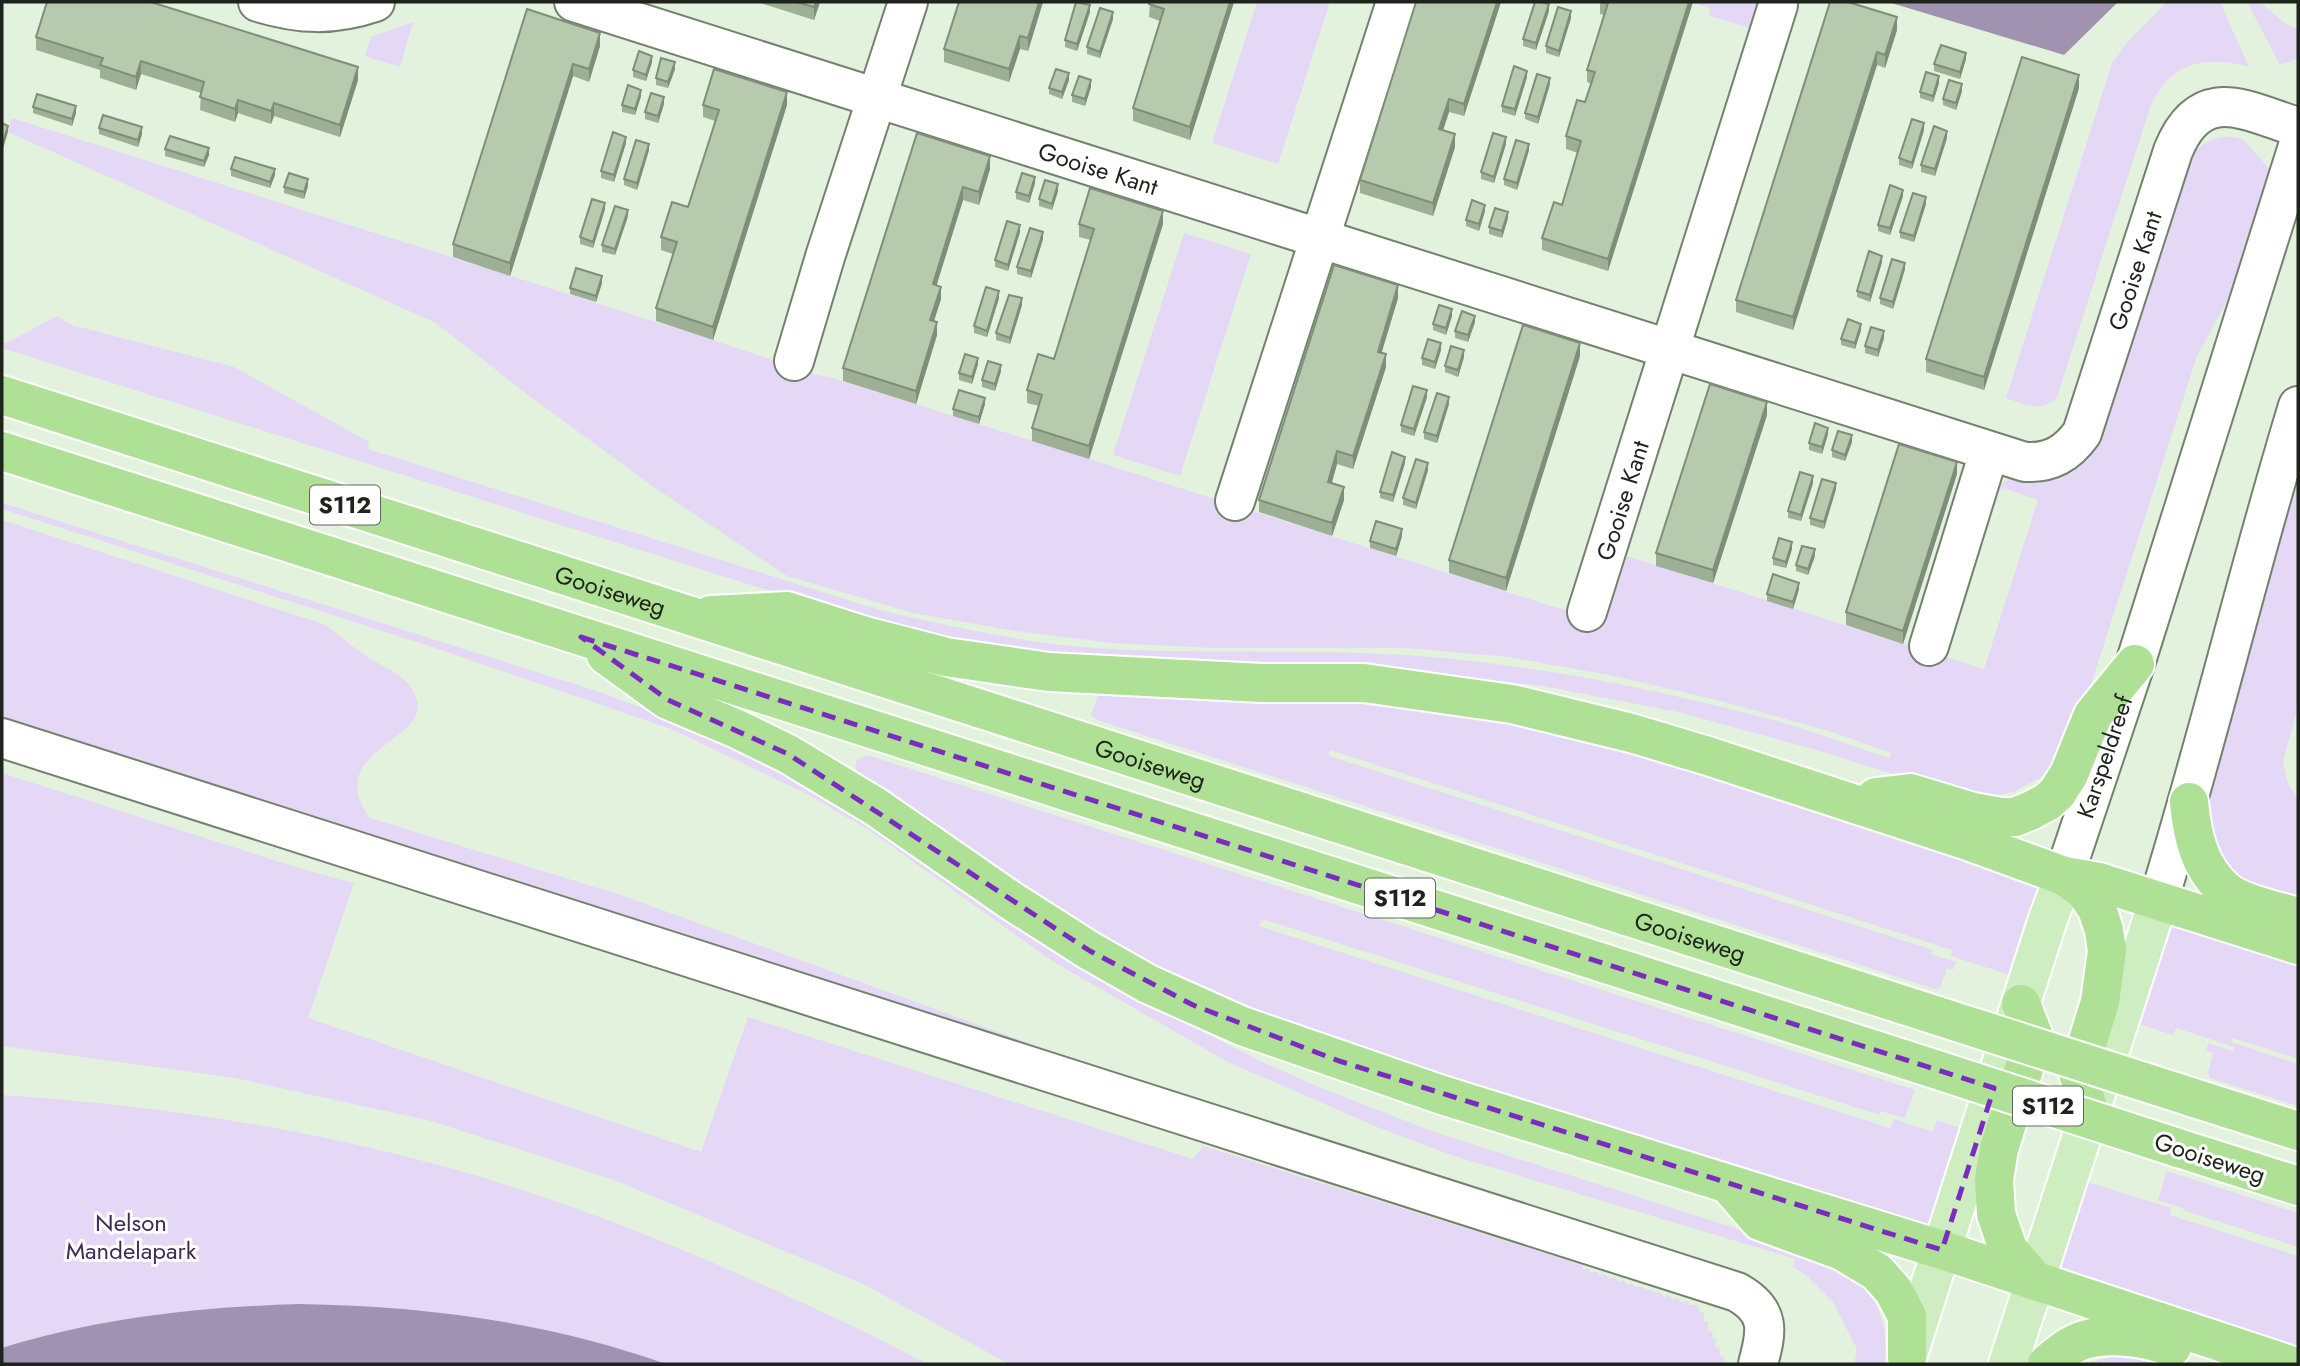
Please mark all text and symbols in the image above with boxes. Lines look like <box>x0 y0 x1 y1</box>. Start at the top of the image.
street label: Gooise Kant <box>1034 133 1163 204</box>
street label: Gooise Kant <box>2099 206 2170 335</box>
street label: Gooise Kant <box>1587 436 1657 565</box>
road number: S112 <box>310 485 380 524</box>
street label: Gooiseweg <box>550 556 670 624</box>
street label: Karspeldreef <box>2067 689 2141 823</box>
street label: Gooiseweg <box>1090 729 1210 798</box>
road number: S112 <box>1365 878 1435 917</box>
street label: Gooiseweg <box>1630 902 1750 971</box>
road number: S112 <box>2013 1086 2083 1126</box>
street label: Gooiseweg <box>2150 1124 2270 1192</box>
park label: Nelson Mandelapark <box>66 1205 197 1268</box>

